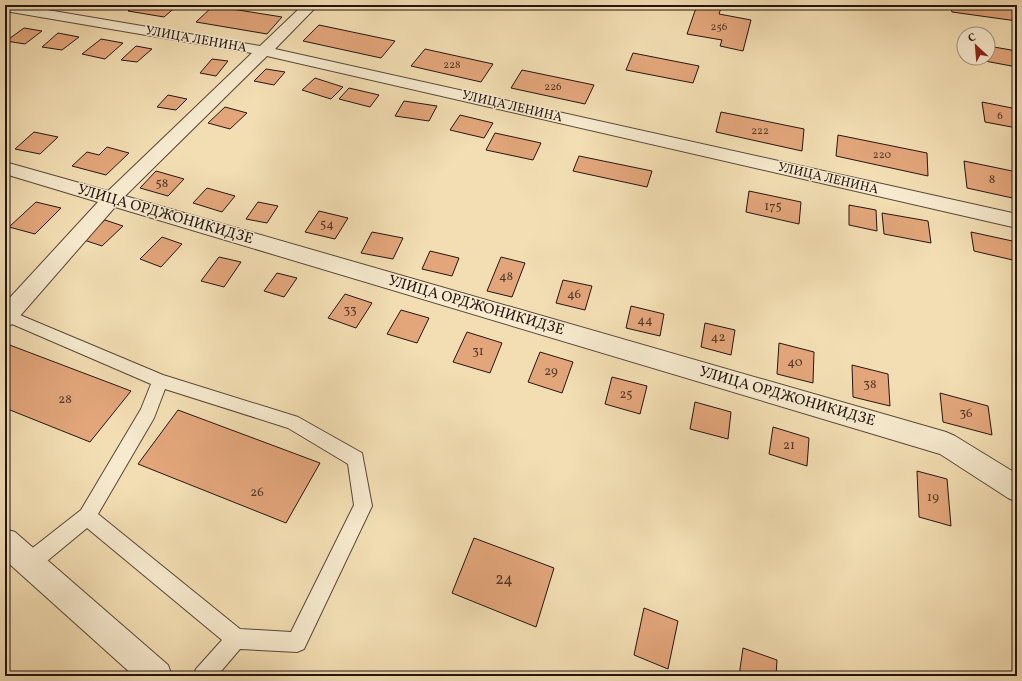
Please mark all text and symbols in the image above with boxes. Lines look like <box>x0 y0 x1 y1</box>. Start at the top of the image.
house number: 256 <box>711 20 728 35</box>
street label: УЛИЦА ЛЕНИНА <box>144 22 248 58</box>
north arrow <box>956 26 996 66</box>
text: С <box>966 30 979 47</box>
house number: 228 <box>443 58 461 73</box>
house number: 226 <box>544 80 562 95</box>
street label: УЛИЦА ЛЕНИНА <box>460 87 564 127</box>
house number: 6 <box>997 109 1003 124</box>
house number: 222 <box>751 124 769 139</box>
house number: 220 <box>873 148 892 163</box>
street label: УЛИЦА ЛЕНИНА <box>776 159 880 199</box>
house number: 8 <box>989 171 995 189</box>
house number: 58 <box>156 175 168 193</box>
street label: УЛИЦА ОРДЖОНИКИДЗЕ <box>75 180 255 250</box>
house number: 175 <box>764 198 782 216</box>
house number: 54 <box>320 216 334 234</box>
house number: 48 <box>499 268 513 286</box>
street label: УЛИЦА ОРДЖОНИКИДЗЕ <box>386 271 566 341</box>
house number: 46 <box>567 286 582 304</box>
house number: 33 <box>343 302 357 320</box>
house number: 44 <box>637 312 653 330</box>
house number: 42 <box>711 329 725 347</box>
house number: 31 <box>472 343 484 361</box>
house number: 40 <box>787 354 803 372</box>
street label: УЛИЦА ОРДЖОНИКИДЗЕ <box>697 362 877 432</box>
house number: 29 <box>544 363 558 381</box>
house number: 38 <box>863 376 877 394</box>
house number: 25 <box>619 386 633 404</box>
house number: 28 <box>58 391 72 409</box>
house number: 36 <box>959 405 973 423</box>
house number: 21 <box>783 437 795 455</box>
house number: 26 <box>250 484 264 502</box>
house number: 19 <box>927 489 939 507</box>
house number: 24 <box>495 569 513 591</box>

